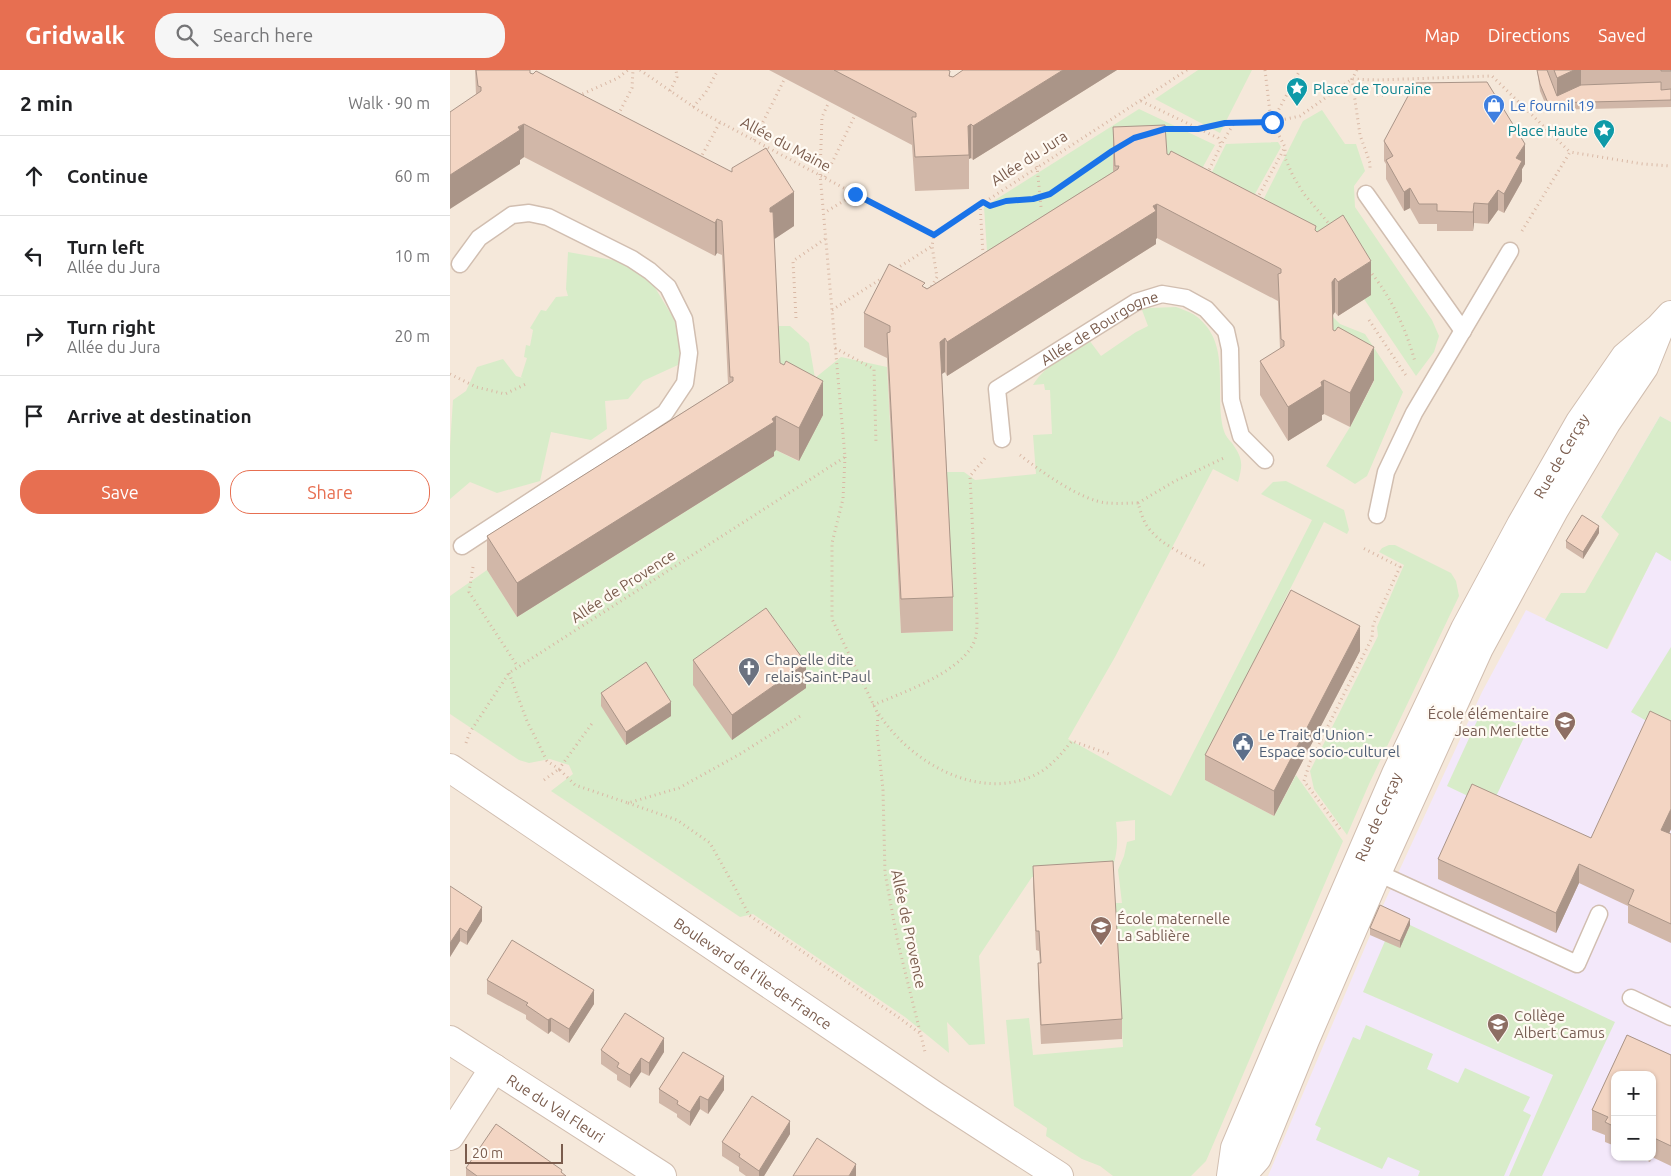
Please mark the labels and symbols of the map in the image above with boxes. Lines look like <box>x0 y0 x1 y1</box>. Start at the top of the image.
place icon: Place de Touraine <box>1285 76 1309 107</box>
place label: Place de Touraine <box>1313 80 1432 97</box>
shop icon: Le fournil 19 <box>1482 93 1506 124</box>
place label: Le fournil 19 <box>1510 97 1595 114</box>
route start <box>1261 111 1284 134</box>
street label: Allée du Maine <box>738 113 834 175</box>
place icon: Place Haute <box>1592 118 1616 149</box>
place label: Place Haute <box>1508 122 1588 139</box>
street label: Allée du Jura <box>988 127 1070 189</box>
route end <box>844 183 867 206</box>
street label: Allée de Bourgogne <box>1037 287 1160 368</box>
street label: Rue de Cerçay <box>1530 410 1592 501</box>
street label: Allée de Provence <box>568 546 678 626</box>
place label: Chapelle dite relais Saint-Paul <box>765 651 871 685</box>
church icon: Chapelle dite relais Saint-Paul <box>737 656 761 687</box>
place label: École élémentaire Jean Merlette <box>1428 705 1549 739</box>
school or university icon: École élémentaire Jean Merlette <box>1553 710 1577 741</box>
place label: Le Trait d'Union - Espace socio-culturel <box>1259 726 1400 760</box>
public building icon: Le Trait d'Union - Espace socio-culturel <box>1231 731 1255 762</box>
street label: Rue de Cerçay <box>1351 770 1404 864</box>
street label: Allée de Provence <box>888 868 930 990</box>
place label: École maternelle La Sablière <box>1117 910 1230 944</box>
street label: Boulevard de l'Île-de-France <box>671 914 835 1032</box>
school or university icon: École maternelle La Sablière <box>1089 915 1113 946</box>
place label: Collège Albert Camus <box>1514 1007 1605 1041</box>
school or university icon: Collège Albert Camus <box>1486 1012 1510 1043</box>
street label: Rue du Val Fleuri <box>504 1070 608 1146</box>
scale bar <box>465 1141 562 1164</box>

